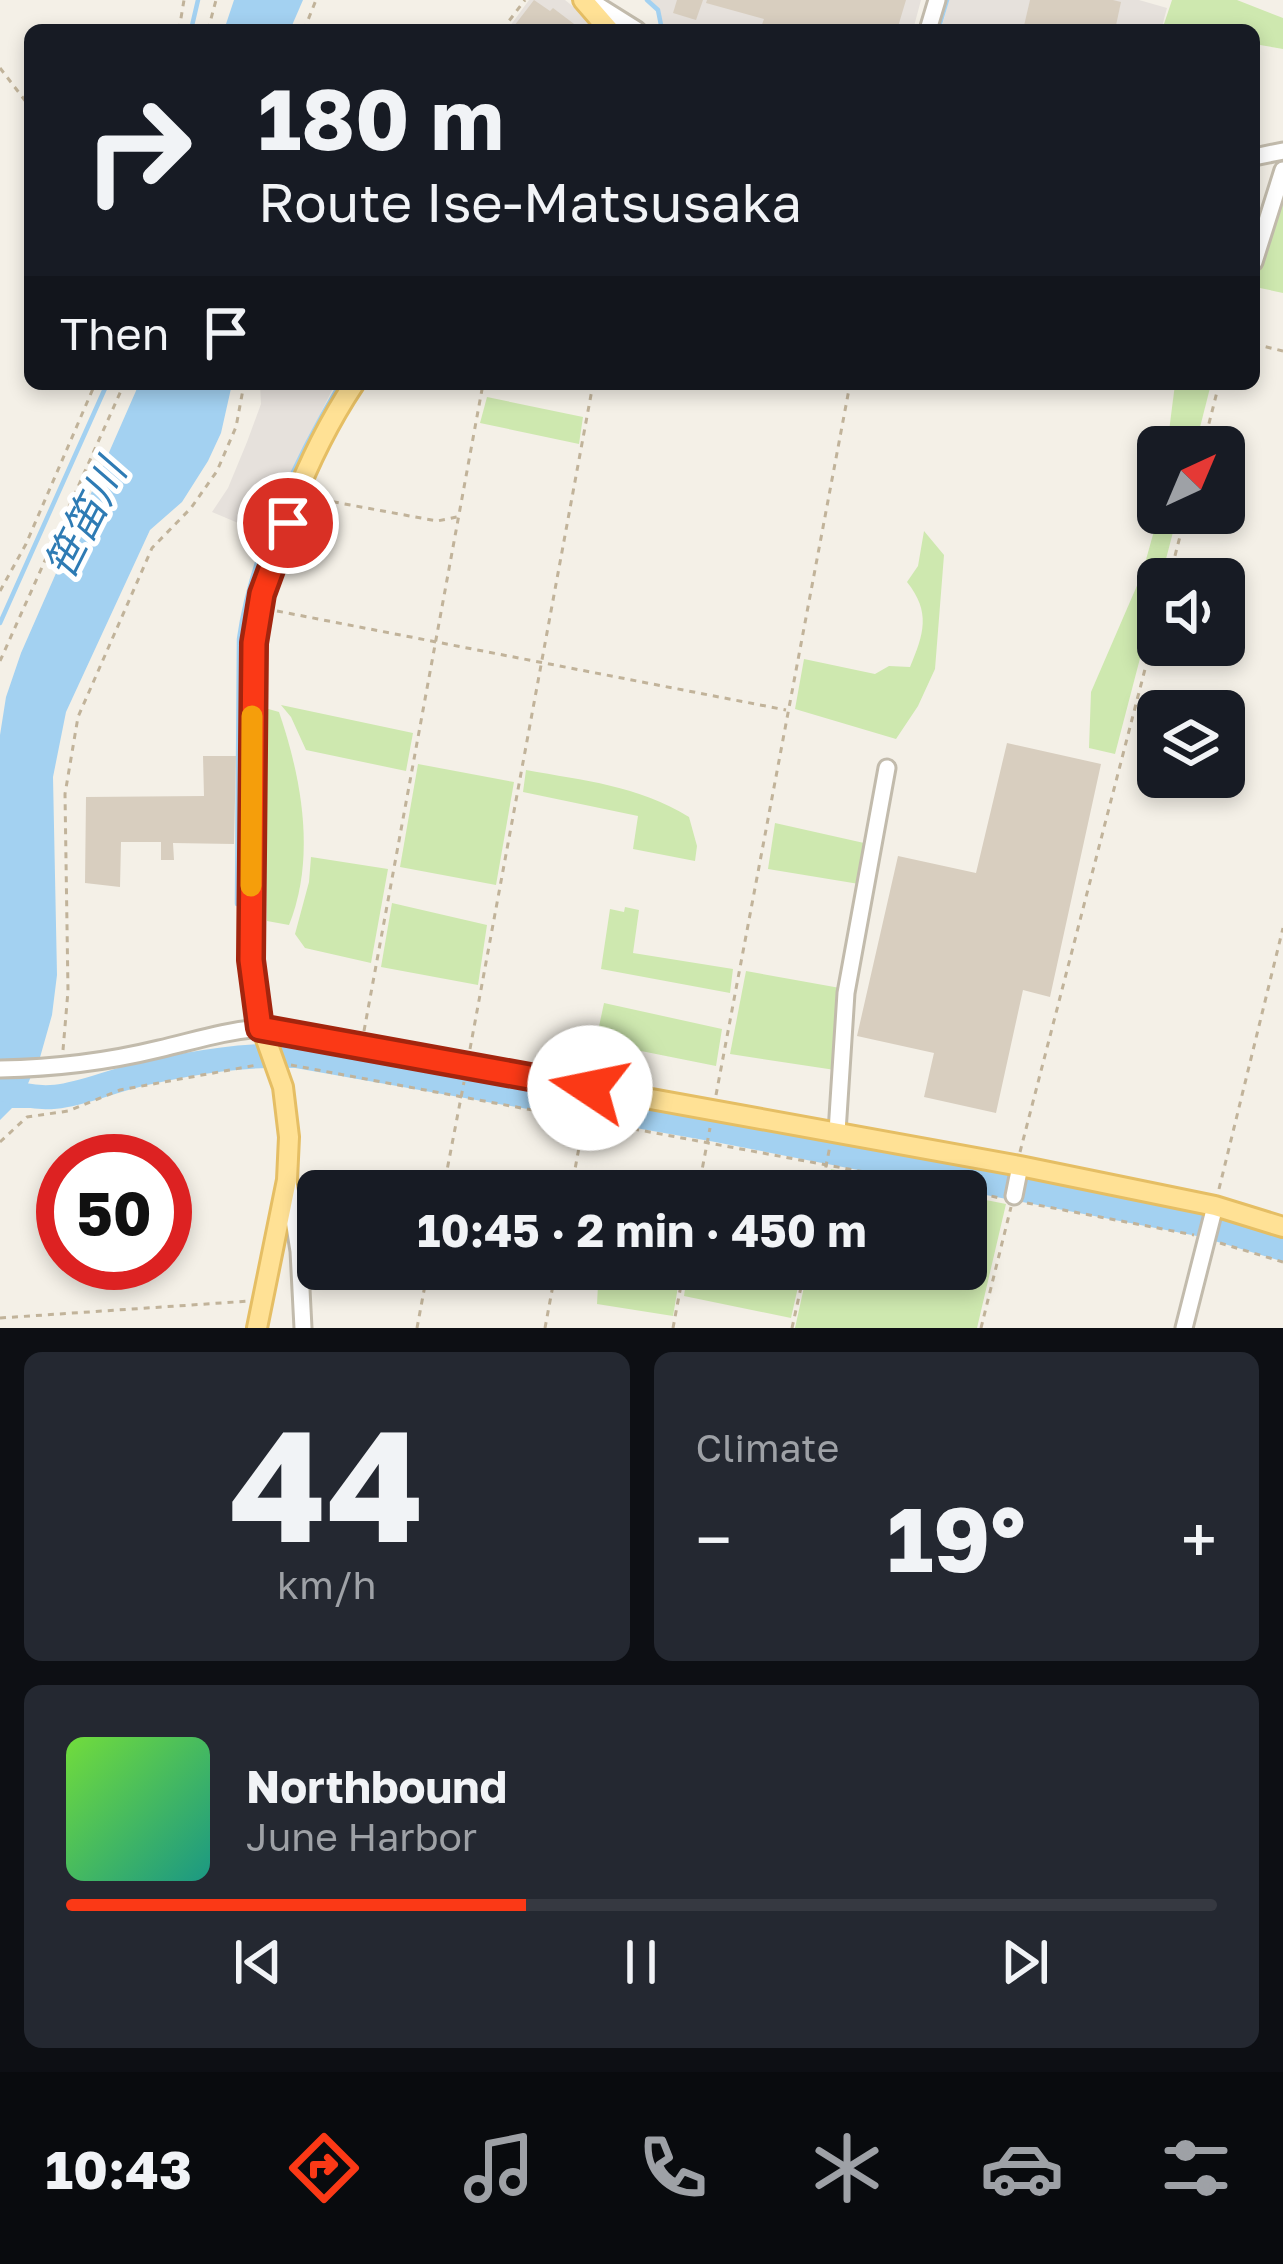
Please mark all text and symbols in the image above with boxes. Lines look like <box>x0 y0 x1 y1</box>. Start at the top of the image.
text: 180 m <box>258 68 504 168</box>
icon: right <box>60 72 216 228</box>
text: Route Ise-Matsusaka <box>258 169 802 234</box>
icon: arrive <box>193 300 259 366</box>
text: Then <box>60 306 169 360</box>
north arrow <box>1137 426 1245 534</box>
map controls <box>1137 426 1245 798</box>
water label: 笹笛川 <box>33 448 137 586</box>
pin <box>237 472 339 574</box>
icon: arrive <box>255 490 321 556</box>
button: sound <box>1137 558 1245 666</box>
button: layers <box>1137 690 1245 798</box>
position arrow <box>527 1025 653 1151</box>
speed limit sign: 50 <box>36 1134 192 1290</box>
text: 10:45 · 2 min · 450 m <box>417 1203 867 1257</box>
text: 44 <box>229 1389 424 1576</box>
text: Climate <box>696 1424 839 1471</box>
text: 19° <box>887 1484 1026 1592</box>
text: − <box>696 1499 732 1579</box>
text: + <box>1181 1499 1217 1579</box>
text: km/h <box>277 1561 376 1608</box>
text: Northbound <box>246 1759 507 1813</box>
text: June Harbor <box>246 1813 477 1860</box>
icon: previous <box>225 1929 291 1995</box>
icon: pause <box>608 1929 674 1995</box>
icon: next <box>992 1929 1058 1995</box>
icon: directions <box>282 2126 366 2210</box>
icon: music <box>457 2126 541 2210</box>
icon: phone <box>631 2126 715 2210</box>
icon: climate <box>805 2126 889 2210</box>
icon: car <box>980 2126 1064 2210</box>
icon: filters <box>1154 2126 1238 2210</box>
text: 10:43 <box>45 2136 192 2201</box>

